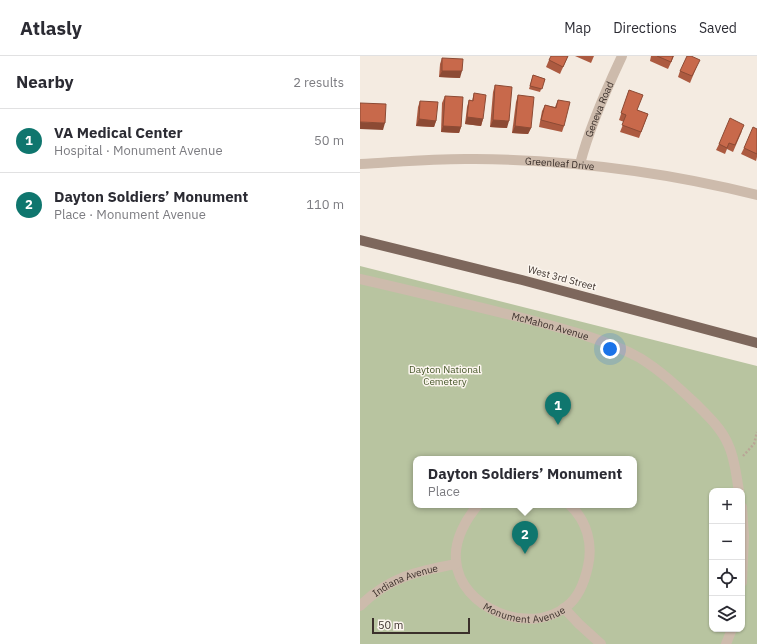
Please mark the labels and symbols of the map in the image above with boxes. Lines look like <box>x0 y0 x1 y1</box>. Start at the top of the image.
street label: Geneva Road <box>582 79 616 139</box>
street label: Greenleaf Drive <box>525 154 596 173</box>
street label: West 3rd Street <box>526 263 598 293</box>
street label: McMahon Avenue <box>510 309 591 343</box>
your location <box>600 339 620 359</box>
park label: Dayton National Cemetery <box>409 363 481 388</box>
pin: 1 <box>545 392 571 425</box>
pin: 2 <box>512 521 538 554</box>
street label: Indiana Avenue <box>370 561 439 599</box>
street label: Monument Avenue <box>481 599 568 625</box>
scale bar <box>372 616 470 635</box>

